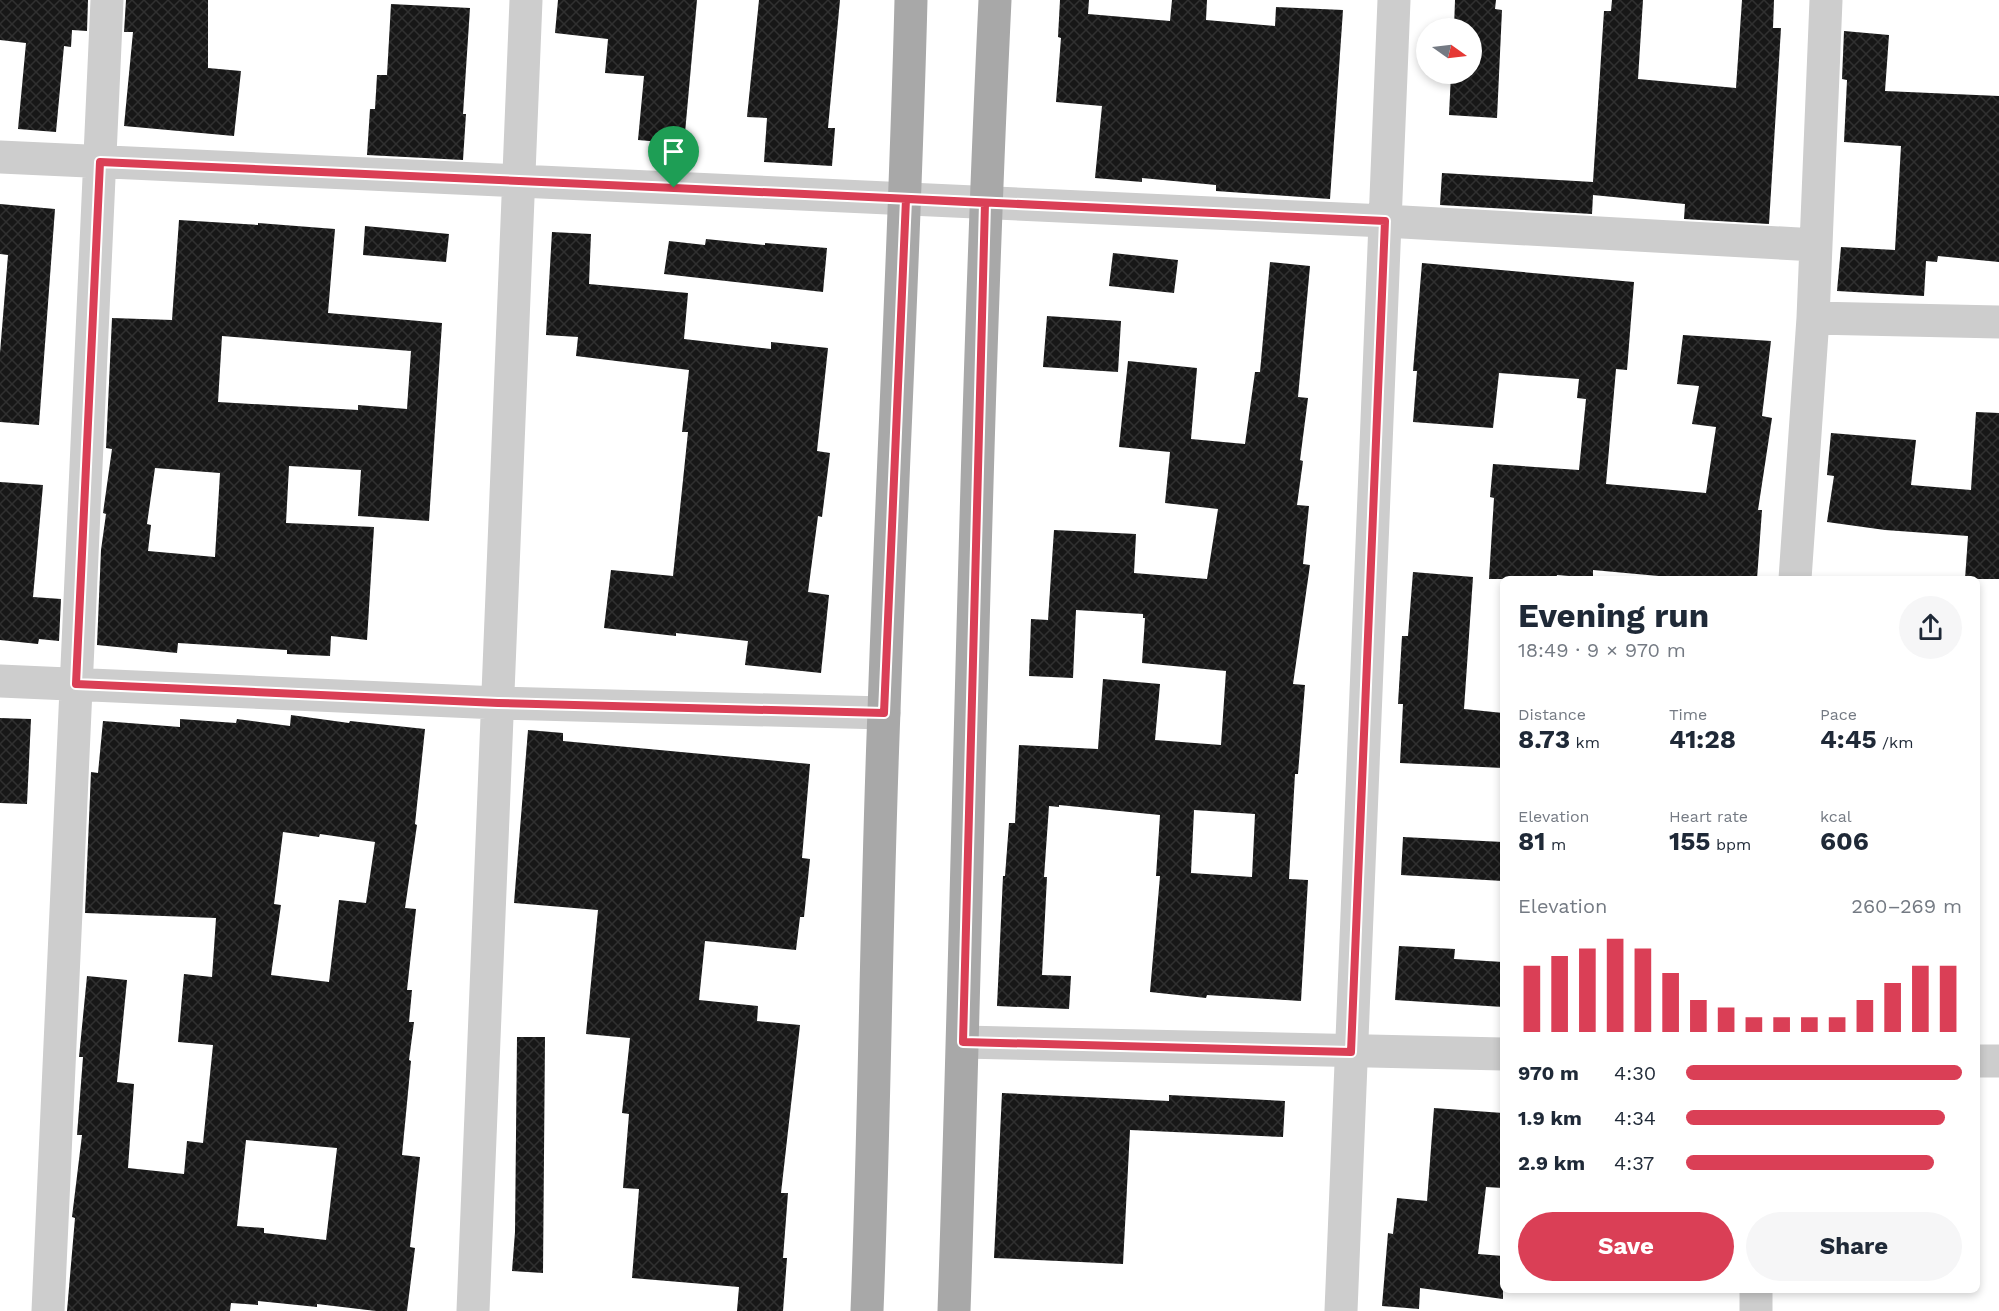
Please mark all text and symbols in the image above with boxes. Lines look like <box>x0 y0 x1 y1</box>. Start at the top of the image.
north arrow <box>1416 18 1482 84</box>
map controls <box>1416 18 1482 84</box>
pin <box>648 126 699 188</box>
icon: arrive <box>657 135 690 168</box>
text: Evening run <box>1518 596 1709 635</box>
button: share <box>1899 596 1962 659</box>
text: 18:49 · 9 × 970 m <box>1518 638 1686 662</box>
text: Distance <box>1518 705 1586 724</box>
text: Time <box>1669 705 1707 724</box>
text: Pace <box>1820 705 1857 724</box>
text: 8.73 <box>1518 724 1570 754</box>
text: 41:28 <box>1669 724 1736 754</box>
text: 4:45 <box>1820 724 1877 754</box>
text: km <box>1570 733 1600 752</box>
text: /km <box>1877 733 1913 752</box>
text: Elevation <box>1518 807 1589 826</box>
text: Heart rate <box>1669 807 1748 826</box>
text: kcal <box>1820 807 1852 826</box>
text: 81 <box>1518 826 1546 856</box>
text: 155 <box>1669 826 1711 856</box>
text: 606 <box>1820 826 1869 856</box>
text: m <box>1546 835 1566 854</box>
text: bpm <box>1711 835 1751 854</box>
text: Elevation <box>1518 894 1607 918</box>
text: 260–269 m <box>1851 894 1962 918</box>
text: 970 m <box>1518 1061 1579 1085</box>
text: 4:30 <box>1614 1061 1656 1085</box>
text: 1.9 km <box>1518 1106 1582 1130</box>
text: 4:34 <box>1614 1106 1656 1130</box>
text: 2.9 km <box>1518 1151 1585 1175</box>
text: 4:37 <box>1614 1151 1654 1175</box>
button: Save <box>1518 1212 1734 1281</box>
button: Share <box>1746 1212 1962 1281</box>

